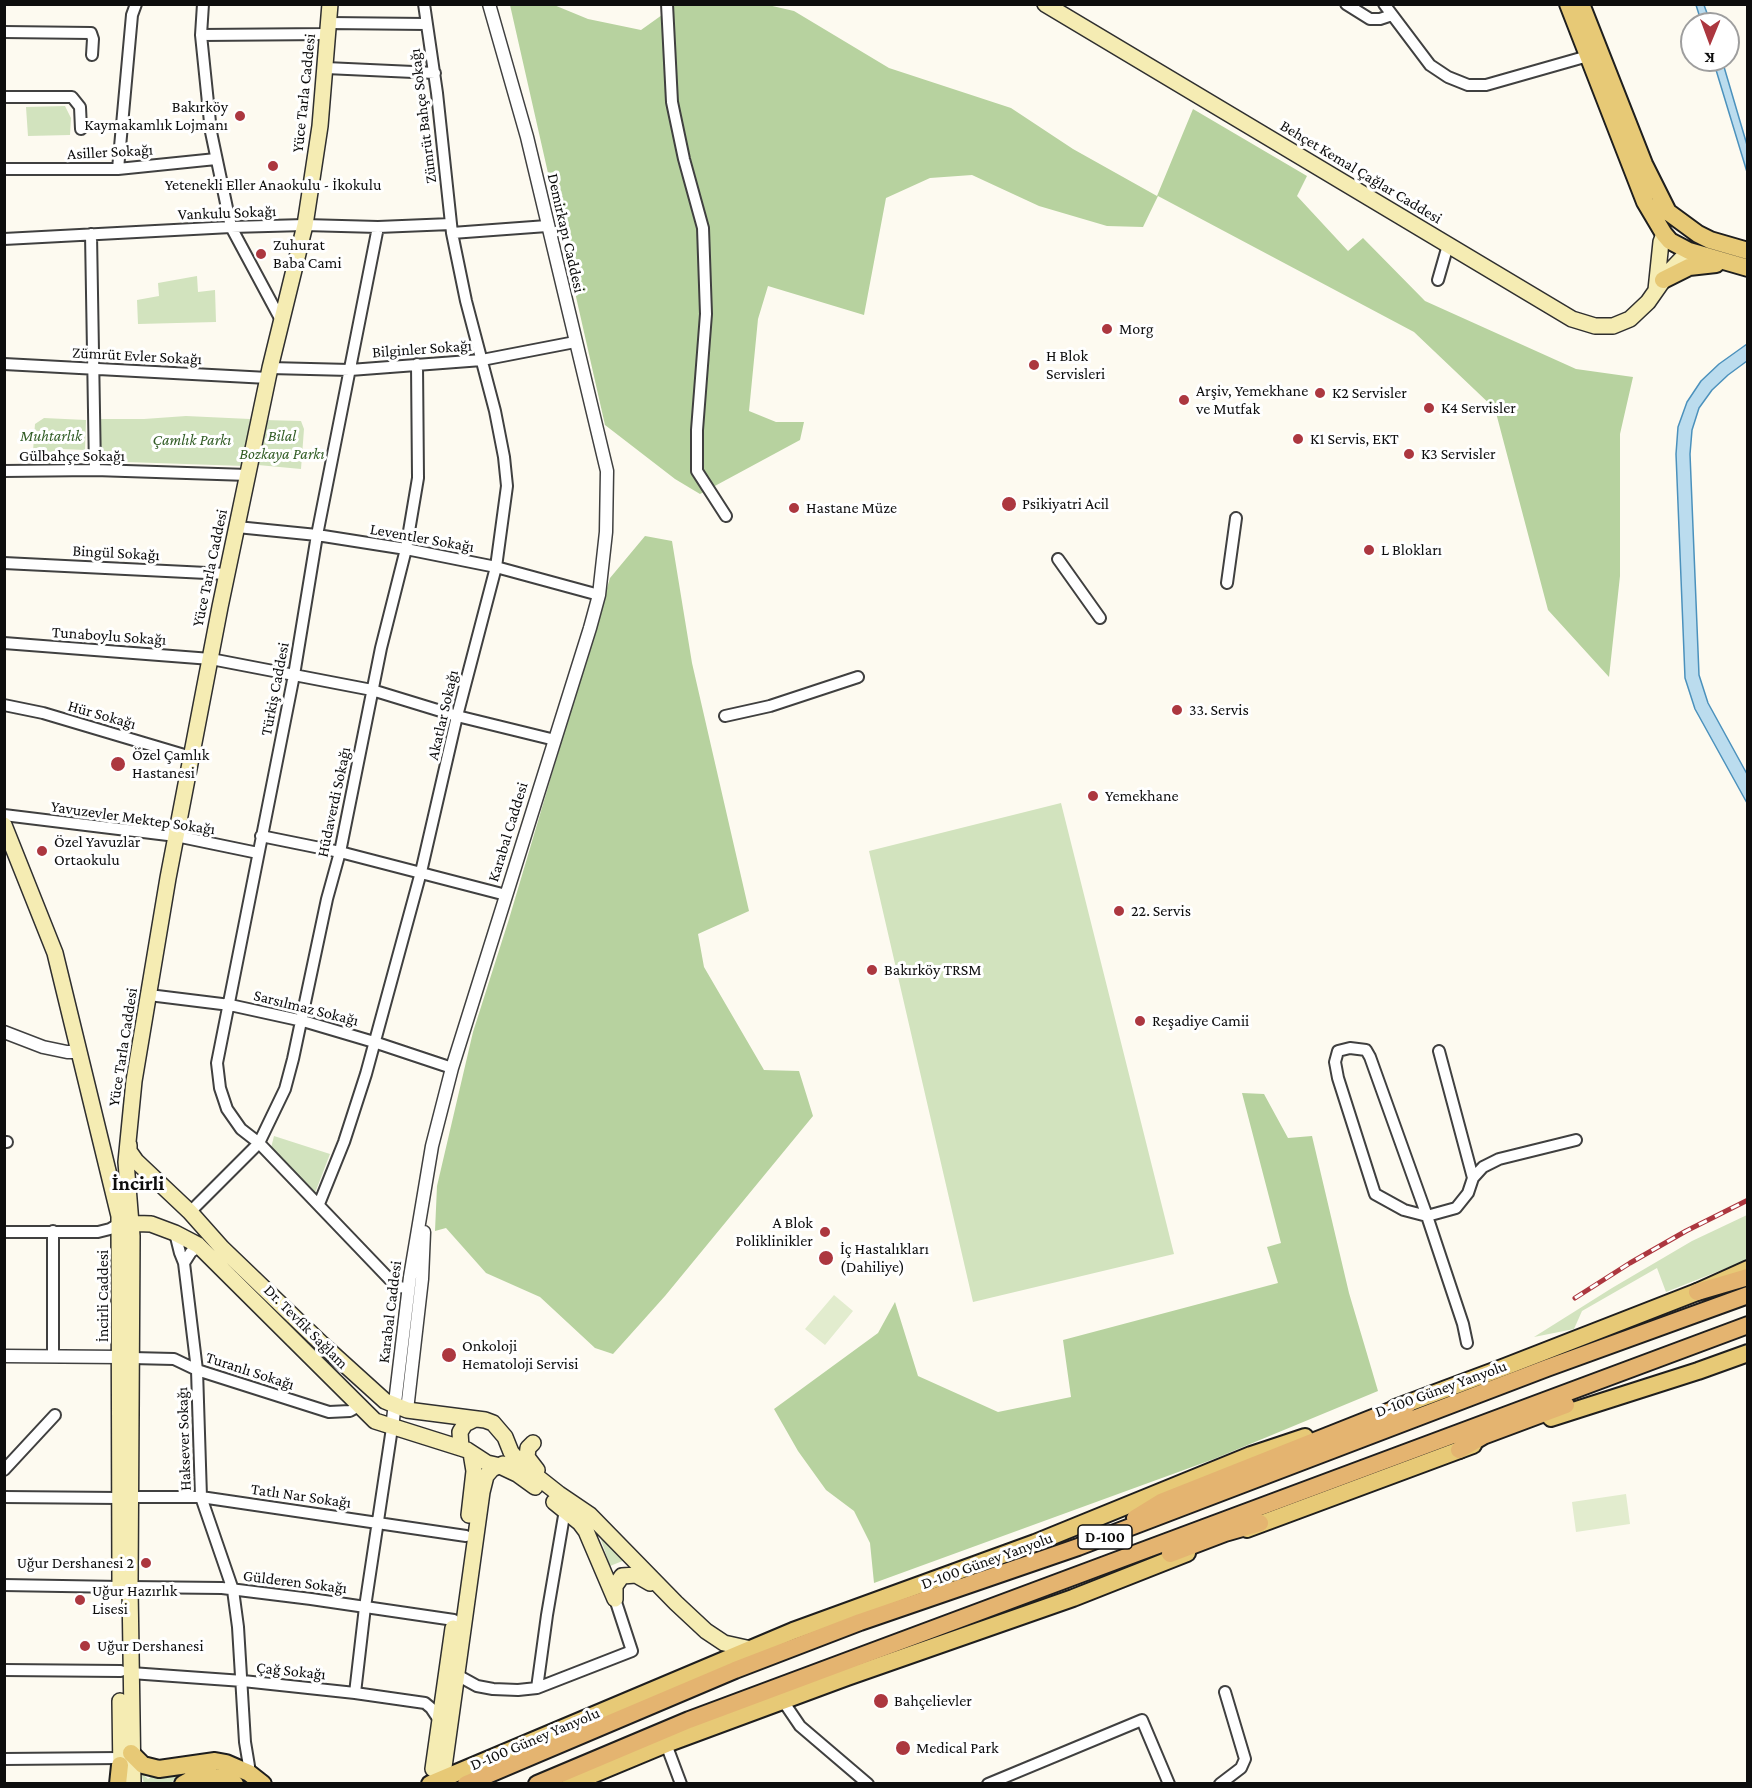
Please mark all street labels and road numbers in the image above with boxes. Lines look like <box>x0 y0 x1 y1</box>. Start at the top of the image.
street label: Yüce Tarla Caddesi <box>288 32 320 154</box>
street label: Zümrüt Bahçe Sokağı <box>405 48 441 184</box>
street label: Behçet Kemal Çağlar Caddesi <box>1276 116 1446 228</box>
street label: Asiller Sokağı <box>67 140 153 164</box>
street label: Demirkapı Caddesi <box>543 171 589 295</box>
street label: Vankulu Sokağı <box>177 202 277 224</box>
street label: Bilginler Sokağı <box>372 336 472 362</box>
street label: Zümrüt Evler Sokağı <box>72 343 202 369</box>
street label: Gülbahçe Sokağı <box>19 446 125 466</box>
street label: Yüce Tarla Caddesi <box>188 507 232 629</box>
street label: Leventler Sokağı <box>368 519 476 557</box>
street label: Bingül Sokağı <box>72 541 160 565</box>
street label: Tunaboylu Sokağı <box>51 622 167 650</box>
street label: Türkiş Caddesi <box>257 641 293 737</box>
street label: Akatlar Sokağı <box>423 668 463 762</box>
street label: Hür Sokağı <box>66 696 138 734</box>
street label: Hüdaverdi Sokağı <box>313 745 355 859</box>
street label: Karabal Caddesi <box>484 780 532 884</box>
street label: Yavuzevler Mektep Sokağı <box>50 797 216 839</box>
street label: Yüce Tarla Caddesi <box>104 986 142 1108</box>
street label: Sarsılmaz Sokağı <box>252 986 360 1030</box>
street label: İncirli Caddesi <box>93 1250 113 1342</box>
street label: Karabal Caddesi <box>374 1260 406 1364</box>
street label: Dr. Tevfik Sağlam <box>260 1281 352 1373</box>
street label: Turanlı Sokağı <box>203 1348 297 1394</box>
street label: D-100 Güney Yanyolu <box>1373 1356 1509 1422</box>
street label: Haksever Sokağı <box>173 1387 195 1491</box>
street label: Tatlı Nar Sokağı <box>250 1479 352 1513</box>
road number: D-100 <box>1078 1525 1132 1549</box>
street label: D-100 Güney Yanyolu <box>919 1528 1055 1594</box>
street label: Gülderen Sokağı <box>242 1566 348 1598</box>
street label: Çağ Sokağı <box>255 1658 327 1684</box>
street label: D-100 Güney Yanyolu <box>467 1703 603 1775</box>

